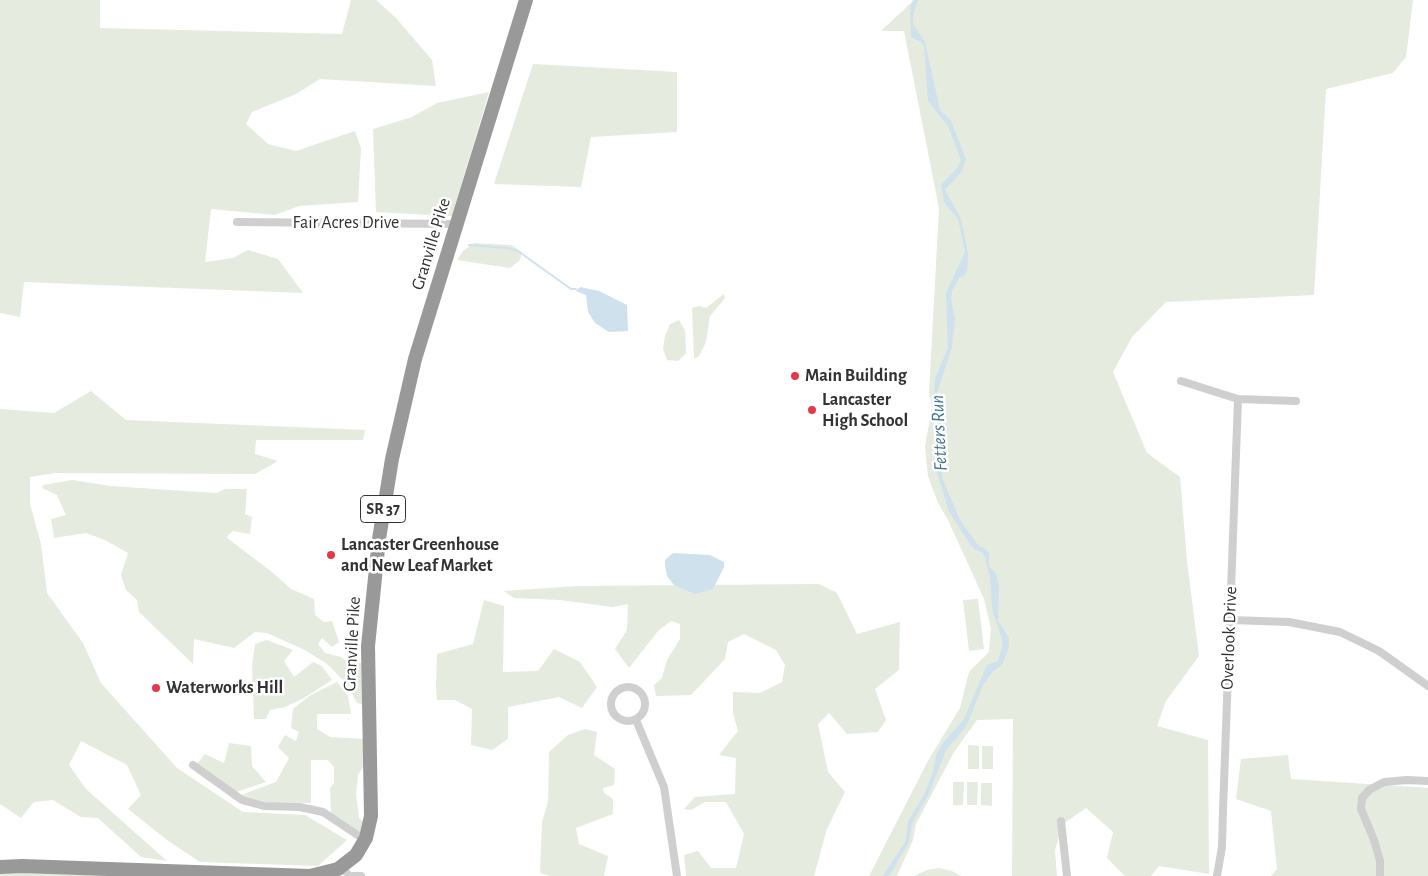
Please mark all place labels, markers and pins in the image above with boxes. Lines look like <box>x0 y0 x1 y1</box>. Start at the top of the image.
place label: Main Building <box>805 365 907 387</box>
marker: Main Building <box>789 370 801 382</box>
place label: Lancaster High School <box>822 389 908 432</box>
marker: Lancaster High School <box>806 404 818 416</box>
place label: Lancaster Greenhouse and New Leaf Market <box>341 534 499 576</box>
marker: Lancaster Greenhouse and New Leaf Market <box>325 549 337 561</box>
place label: Waterworks Hill <box>166 677 283 699</box>
marker: Waterworks Hill <box>150 682 162 694</box>

